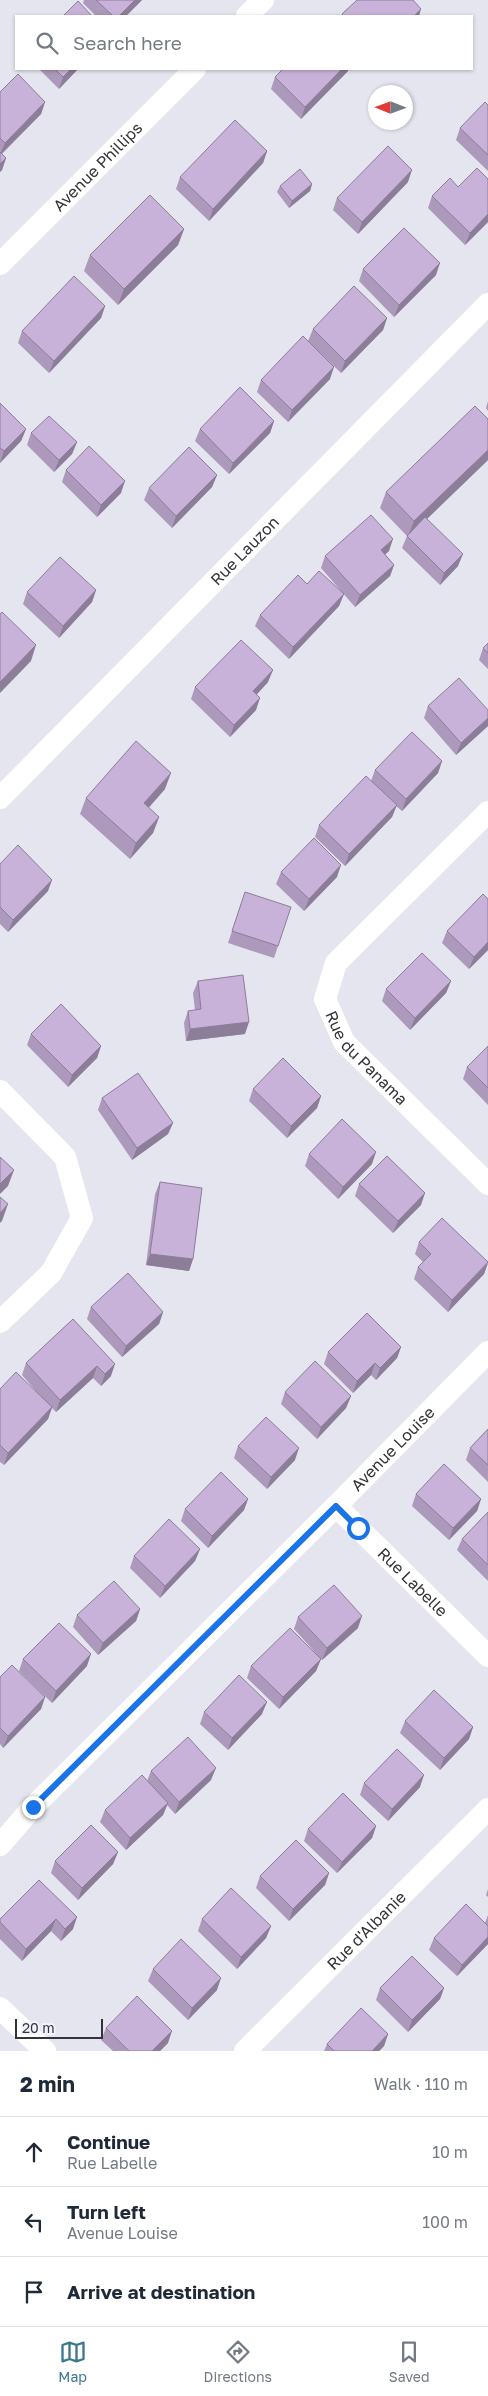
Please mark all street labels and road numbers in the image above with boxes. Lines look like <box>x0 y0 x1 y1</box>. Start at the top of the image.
street label: Avenue Phillips <box>49 118 146 215</box>
street label: Rue Lauzon <box>206 512 283 589</box>
street label: Rue du Panama <box>321 1008 412 1109</box>
street label: Avenue Louise <box>347 1402 439 1495</box>
street label: Rue Labelle <box>374 1543 452 1621</box>
street label: Rue d'Albanie <box>322 1887 410 1974</box>

